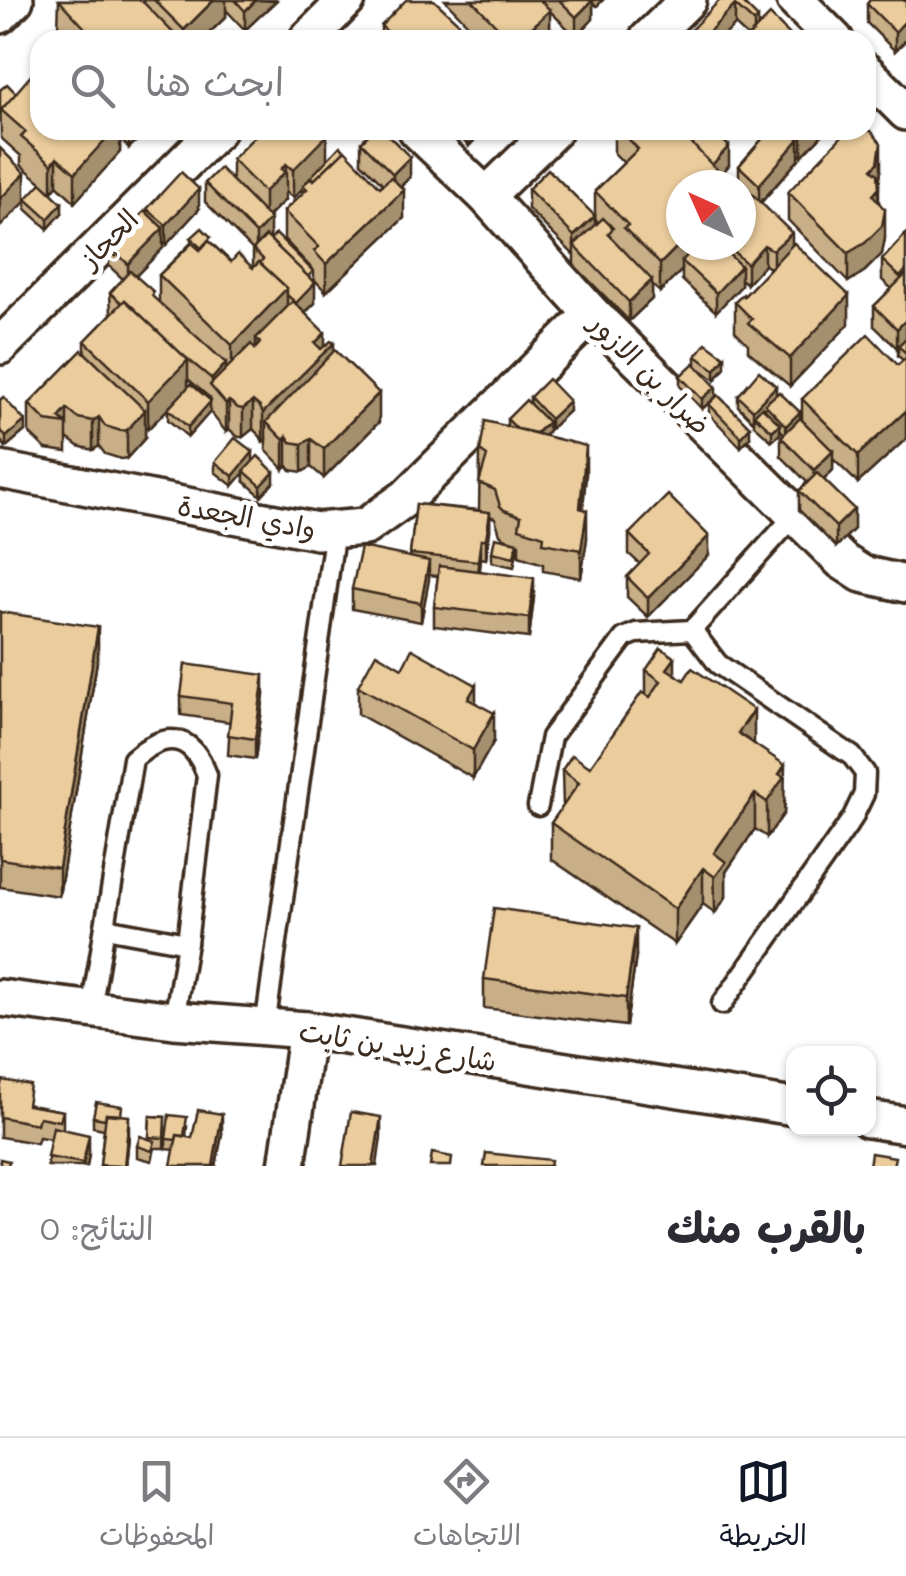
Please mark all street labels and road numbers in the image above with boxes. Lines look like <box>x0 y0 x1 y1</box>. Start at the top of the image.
street label: الحجاز <box>69 201 145 277</box>
street label: ضرار بن الازور <box>580 303 720 442</box>
street label: وادي الجعدة <box>174 486 319 550</box>
street label: شارع زيد بن ثابت <box>296 1012 499 1081</box>

